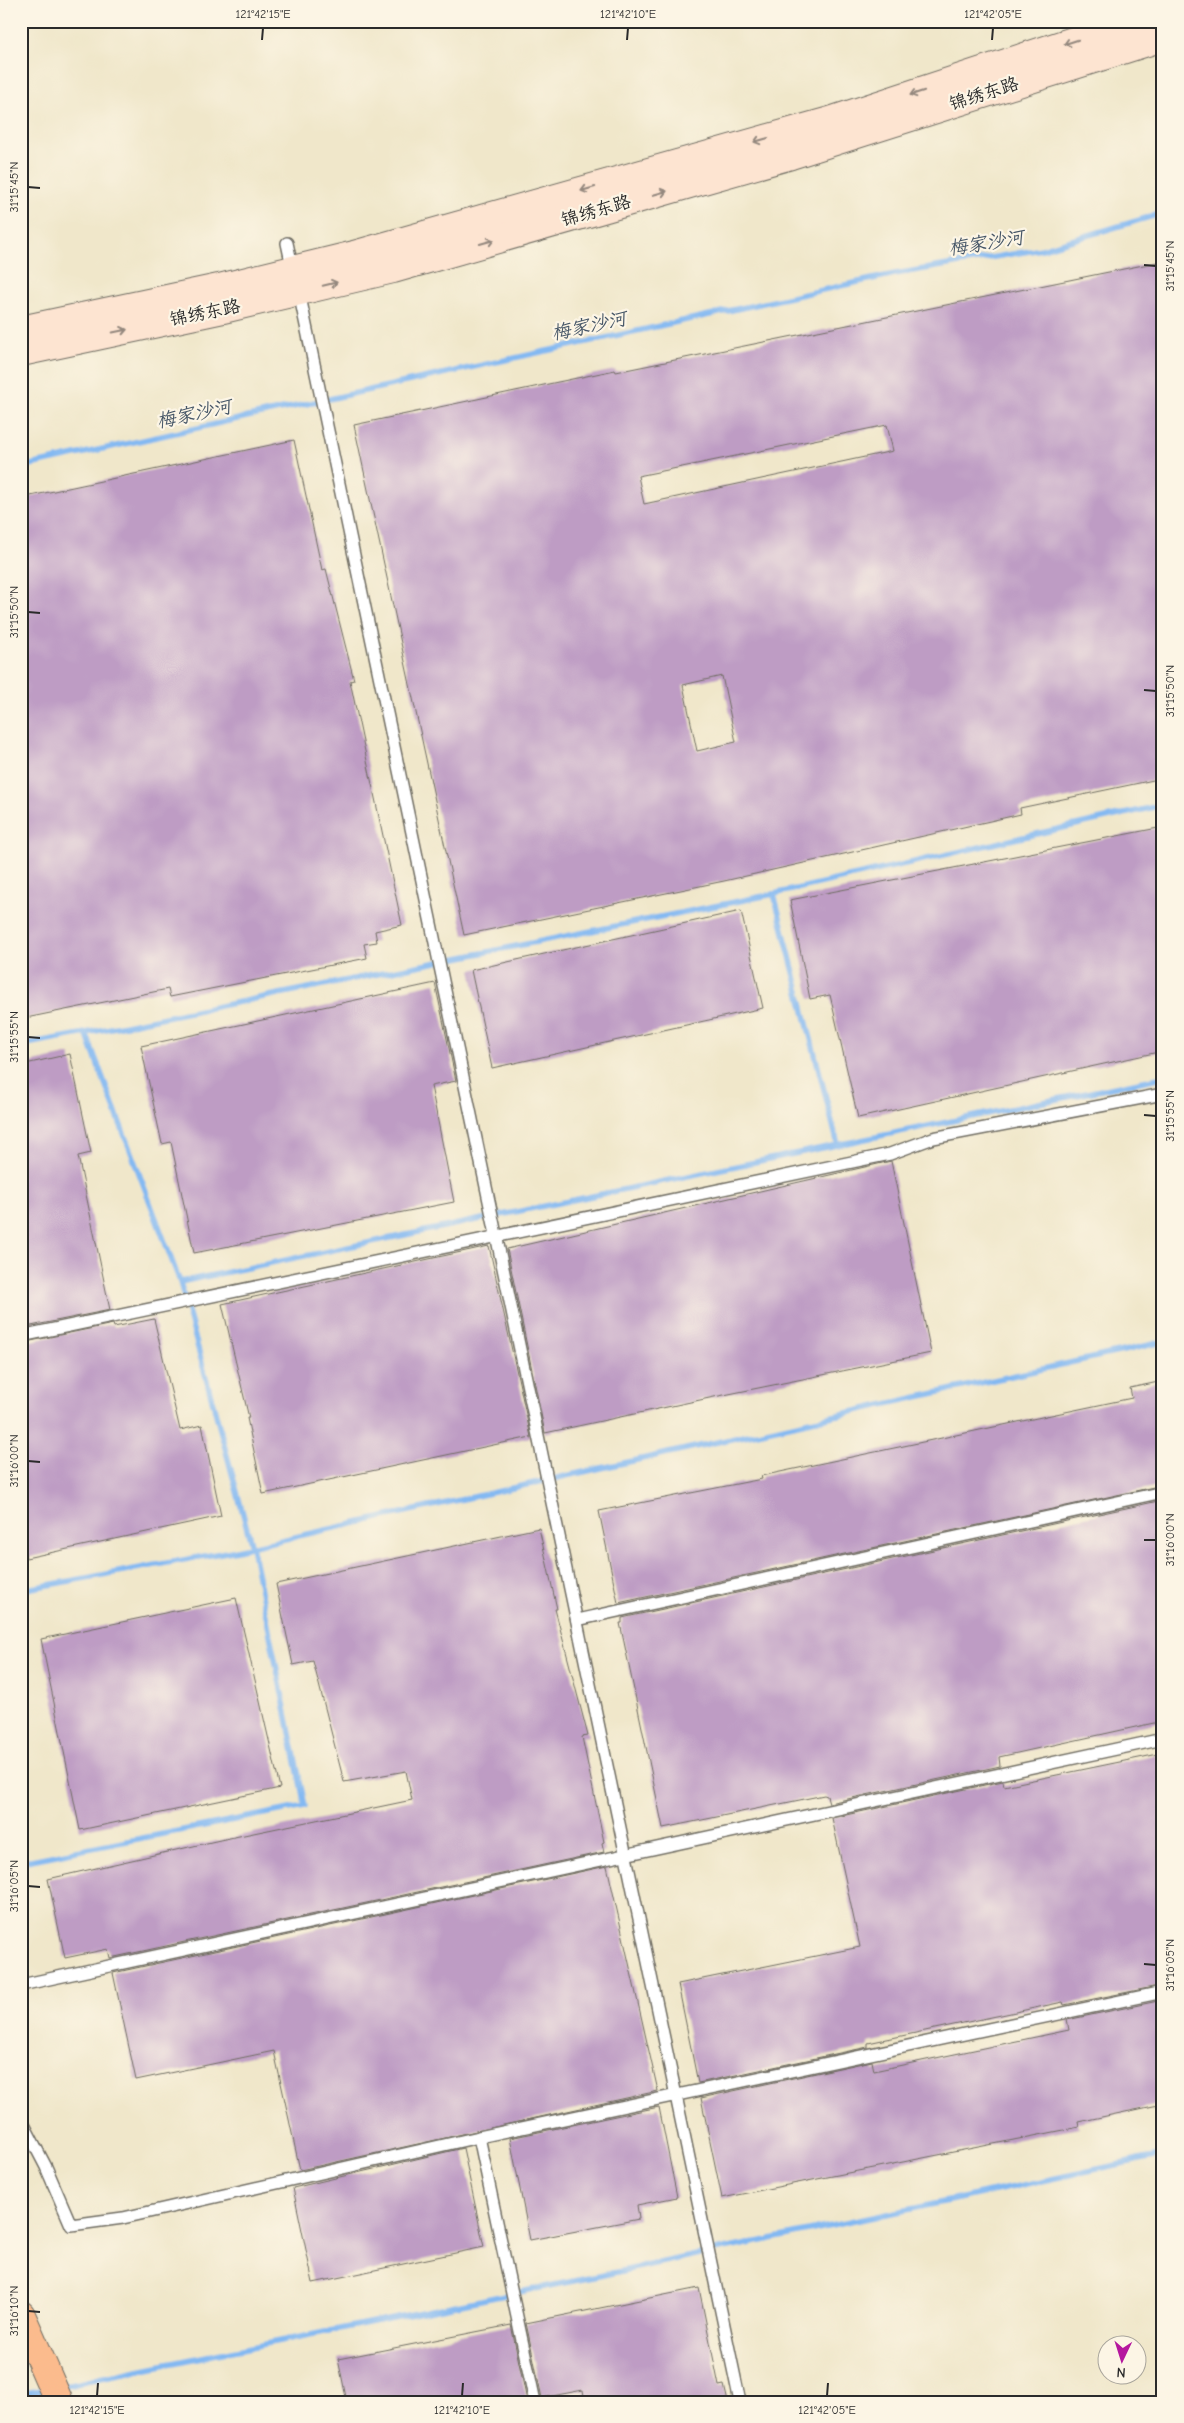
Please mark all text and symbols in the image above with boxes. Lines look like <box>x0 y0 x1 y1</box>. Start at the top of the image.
text: 121°42'15"E <box>236 7 290 21</box>
text: 121°42'10"E <box>600 7 656 21</box>
text: 121°42'05"E <box>964 7 1022 21</box>
one-way arrow <box>1064 38 1079 47</box>
street label: 锦绣东路 <box>947 73 1021 115</box>
one-way arrow <box>909 88 925 98</box>
one-way arrow <box>754 136 770 146</box>
text: 31°15'45"N <box>7 162 21 212</box>
one-way arrow <box>580 185 596 194</box>
one-way arrow <box>652 187 668 197</box>
street label: 锦绣东路 <box>559 191 633 231</box>
water label: 梅家沙河 <box>947 226 1028 260</box>
one-way arrow <box>479 236 495 246</box>
text: 31°15'45"N <box>1163 241 1177 291</box>
one-way arrow <box>321 279 337 288</box>
street label: 锦绣东路 <box>168 295 242 331</box>
water label: 梅家沙河 <box>550 307 631 345</box>
one-way arrow <box>112 326 128 335</box>
water label: 梅家沙河 <box>155 395 236 433</box>
text: 31°15'50"N <box>7 586 21 638</box>
text: 31°15'50"N <box>1163 665 1177 717</box>
text: 31°15'55"N <box>7 1011 21 1063</box>
text: 31°15'55"N <box>1163 1090 1177 1142</box>
text: 31°16'00"N <box>7 1434 21 1488</box>
text: 31°16'00"N <box>1163 1513 1177 1567</box>
text: 31°16'05"N <box>7 1860 21 1912</box>
text: 31°16'05"N <box>1163 1939 1177 1991</box>
text: 31°16'10"N <box>7 2286 21 2336</box>
north arrow <box>1096 2336 1146 2386</box>
text: N <box>1116 2364 1126 2381</box>
text: 121°42'15"E <box>70 2403 124 2417</box>
text: 121°42'10"E <box>434 2403 490 2417</box>
text: 121°42'05"E <box>798 2403 856 2417</box>

